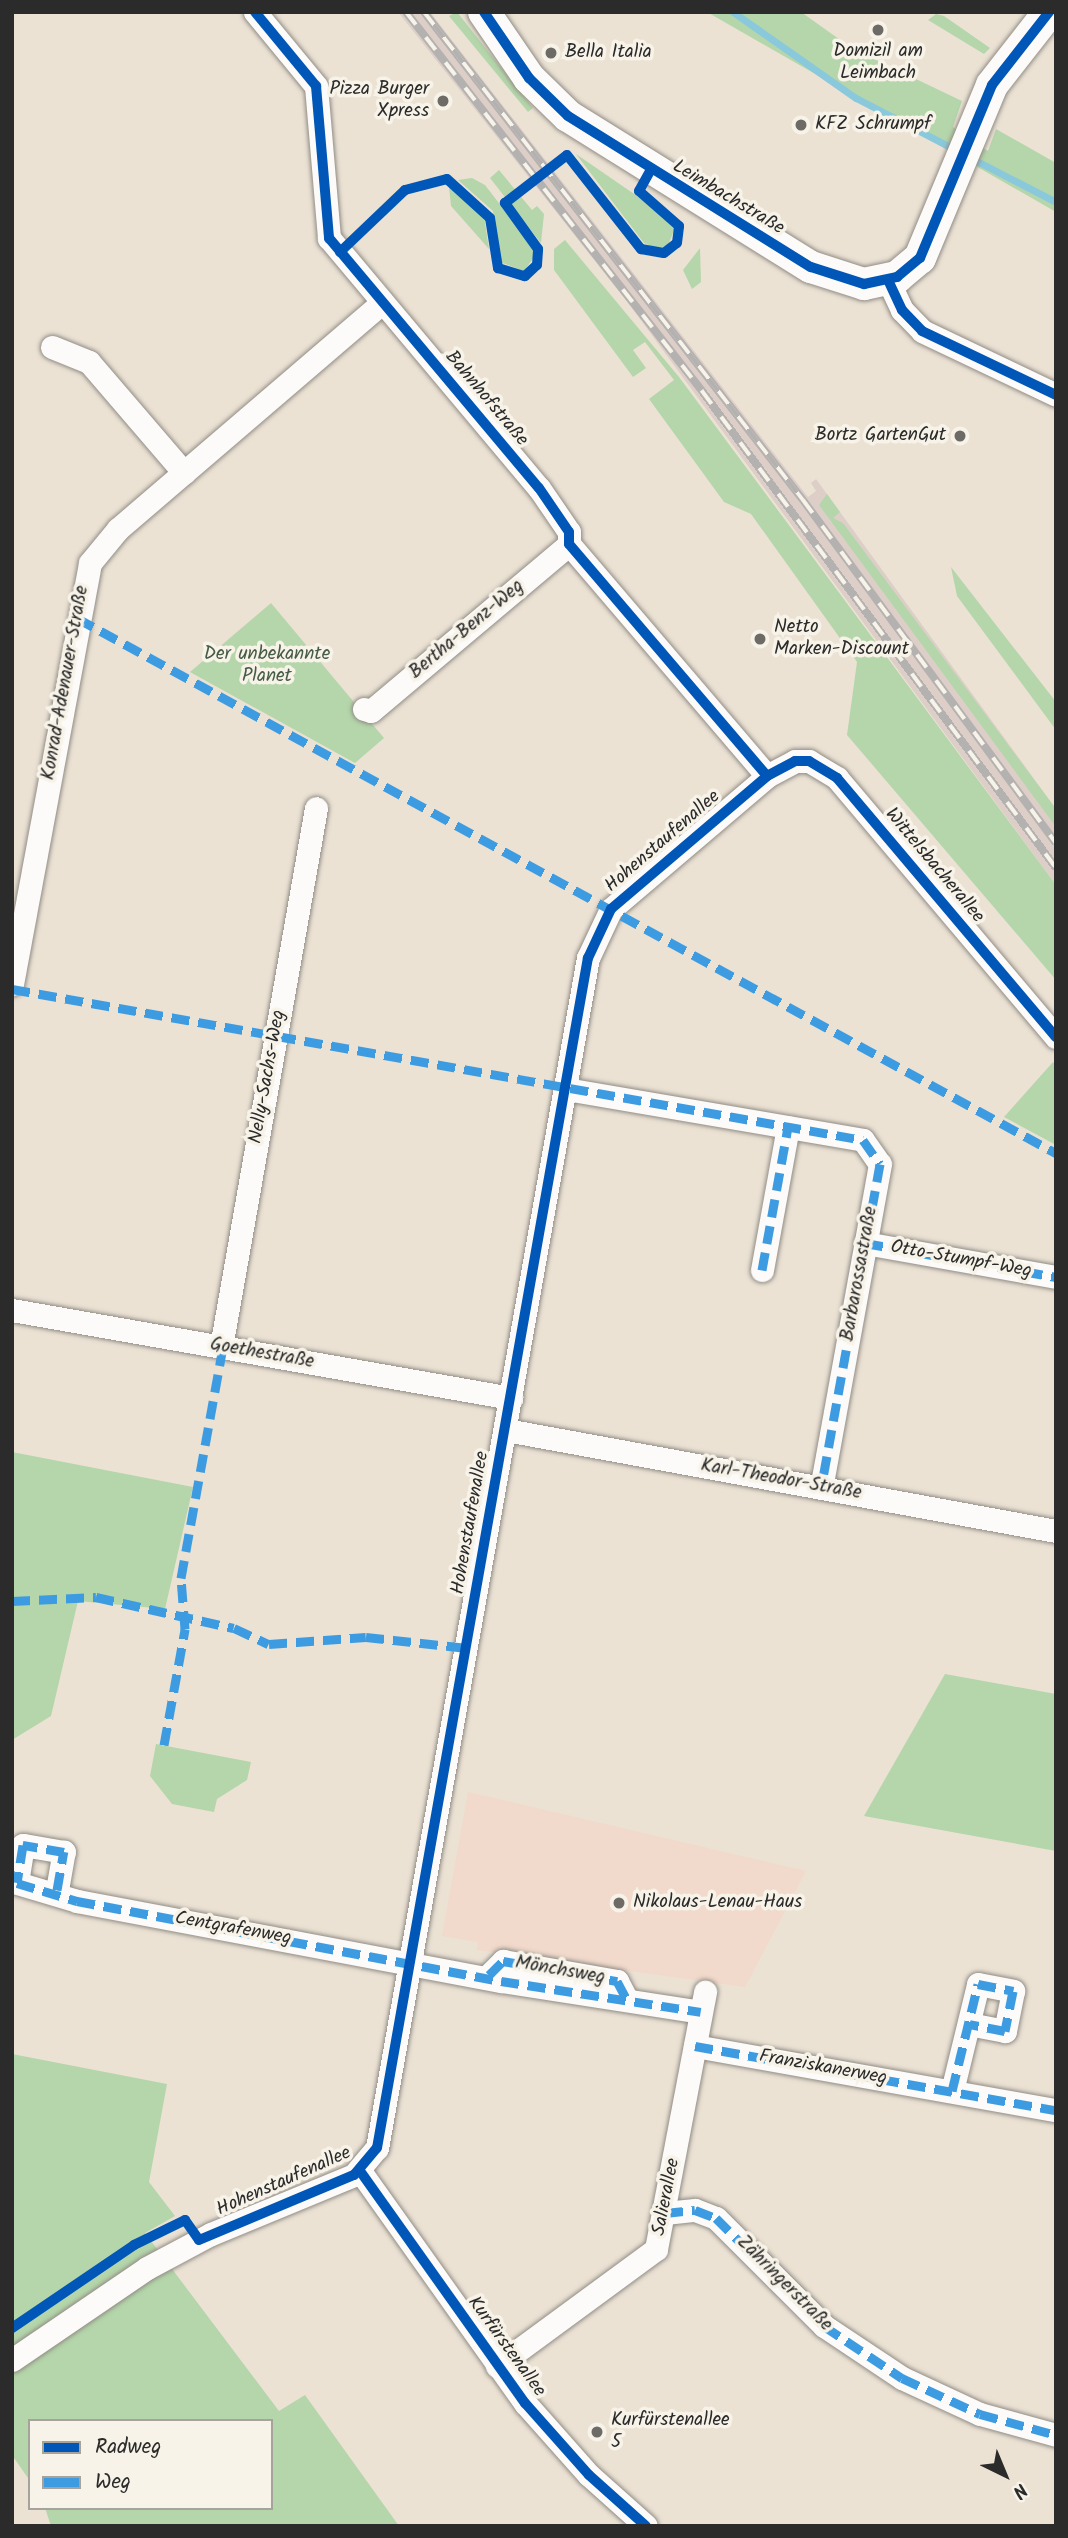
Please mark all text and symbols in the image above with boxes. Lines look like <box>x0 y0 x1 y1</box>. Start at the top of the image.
marker: Domizil am Leimbach <box>870 22 886 38</box>
place label: Domizil am Leimbach <box>833 41 923 85</box>
place label: Bella Italia <box>565 42 652 64</box>
marker: Bella Italia <box>543 45 559 61</box>
place label: Pizza Burger Xpress <box>330 79 429 123</box>
marker: Pizza Burger Xpress <box>435 93 451 109</box>
place label: KFZ Schrumpf <box>815 114 931 136</box>
marker: KFZ Schrumpf <box>793 117 809 133</box>
street label: Leimbachstraße <box>668 156 788 240</box>
street label: Bahnhofstraße <box>439 347 533 451</box>
place label: Bortz GartenGut <box>815 425 946 447</box>
marker: Bortz GartenGut <box>952 428 968 444</box>
street label: Bertha-Benz-Weg <box>405 575 529 685</box>
street label: Konrad-Adenauer-Straße <box>38 584 94 782</box>
place label: Netto Marken-Discount <box>774 617 909 661</box>
marker: Netto Marken-Discount <box>752 631 768 647</box>
park label: Der unbekannte Planet <box>204 644 330 688</box>
street label: Hohenstaufenallee <box>601 786 725 898</box>
street label: Wittelsbacherallee <box>879 804 989 928</box>
street label: Nelly-Sachs-Weg <box>245 1008 291 1146</box>
street label: Barbarossastraße <box>837 1205 883 1343</box>
street label: Otto-Stumpf-Weg <box>889 1236 1033 1284</box>
street label: Goethestraße <box>208 1334 316 1374</box>
street label: Hohenstaufenallee <box>447 1450 495 1596</box>
street label: Karl-Theodor-Straße <box>699 1455 863 1505</box>
place label: Nikolaus-Lenau-Haus <box>633 1892 802 1914</box>
marker: Nikolaus-Lenau-Haus <box>611 1895 627 1911</box>
street label: Centgrafenweg <box>173 1908 293 1950</box>
street label: Mönchsweg <box>513 1952 607 1990</box>
street label: Franziskanerweg <box>757 2046 889 2090</box>
street label: Hohenstaufenallee <box>213 2142 355 2222</box>
street label: Salierallee <box>648 2156 686 2238</box>
street label: Zähringerstraße <box>731 2231 837 2337</box>
street label: Kurfürstenallee <box>462 2292 550 2402</box>
place label: Kurfürstenallee 5 <box>611 2410 730 2454</box>
legend <box>28 2419 273 2510</box>
marker: Kurfürstenallee 5 <box>589 2424 605 2440</box>
text: Radweg <box>95 2431 161 2464</box>
north arrow <box>970 2440 1040 2510</box>
text: Weg <box>95 2466 131 2499</box>
text: N <box>1005 2475 1034 2505</box>

